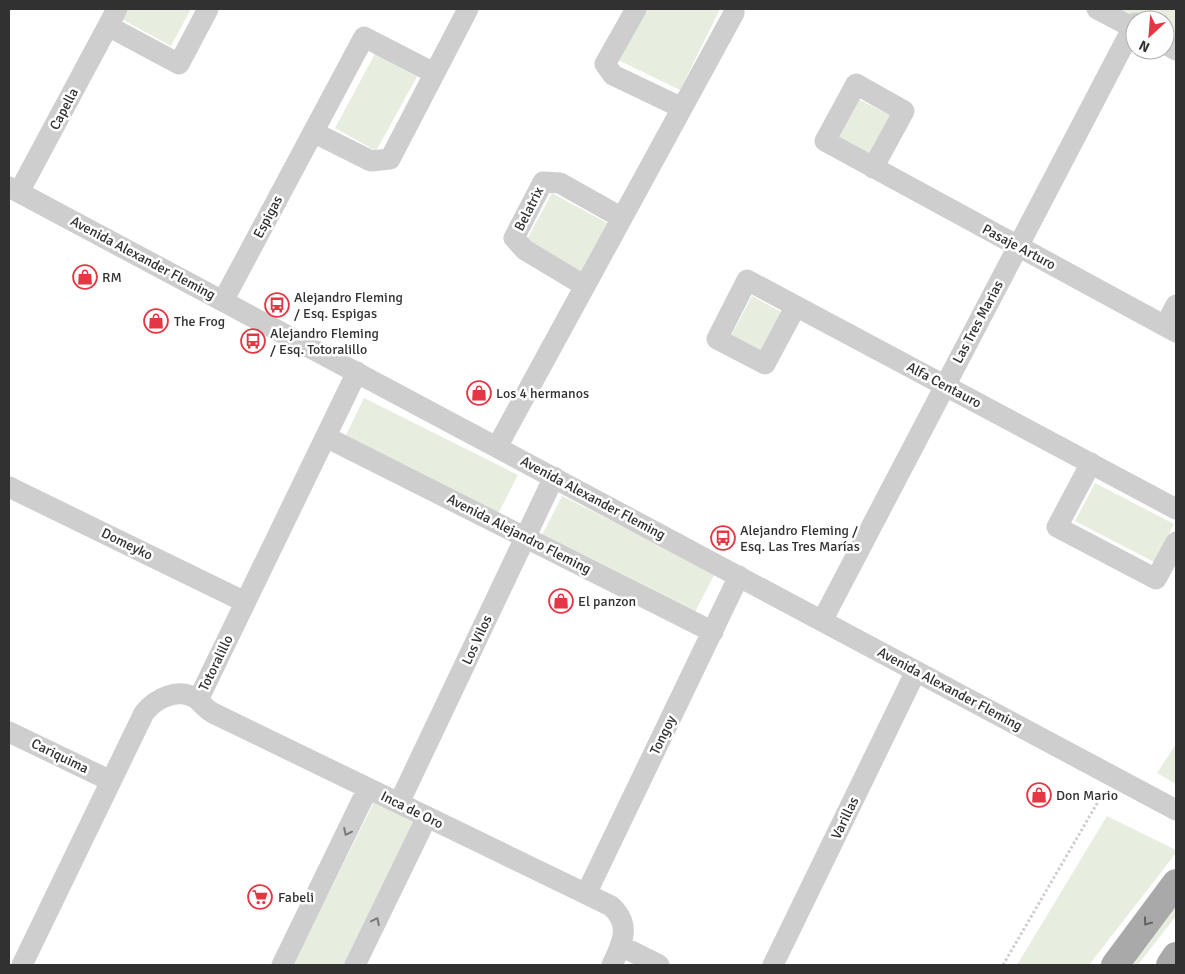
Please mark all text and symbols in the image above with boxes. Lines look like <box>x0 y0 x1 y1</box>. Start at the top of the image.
north arrow <box>1125 10 1175 60</box>
text: N <box>1136 36 1153 56</box>
street label: Capella <box>46 85 82 133</box>
street label: Belatrix <box>511 184 547 234</box>
street label: Espigas <box>250 193 286 241</box>
street label: Avenida Alexander Fleming <box>68 212 218 304</box>
street label: Pasaje Arturo <box>979 221 1059 273</box>
shop icon: RM <box>72 264 98 290</box>
place label: RM <box>102 269 122 286</box>
street label: Las Tres Marias <box>949 278 1007 366</box>
place label: Alejandro Fleming / Esq. Espigas <box>294 289 403 322</box>
bus stop icon: Alejandro Fleming / Esq. Espigas <box>264 292 290 318</box>
shop icon: The Frog <box>143 308 169 334</box>
place label: The Frog <box>174 313 225 330</box>
place label: Alejandro Fleming / Esq. Totoralillo <box>270 325 379 358</box>
bus stop icon: Alejandro Fleming / Esq. Totoralillo <box>240 328 266 354</box>
street label: Alfa Centauro <box>904 358 984 412</box>
shop icon: Los 4 hermanos <box>466 380 492 406</box>
place label: Los 4 hermanos <box>496 385 589 402</box>
street label: Avenida Alexander Fleming <box>518 452 668 544</box>
street label: Avenida Alejandro Fleming <box>444 490 594 578</box>
place label: Alejandro Fleming / Esq. Las Tres Marías <box>740 522 860 555</box>
street label: Domeyko <box>99 524 155 564</box>
bus stop icon: Alejandro Fleming / Esq. Las Tres Marías <box>710 525 736 551</box>
shop icon: El panzon <box>548 588 574 614</box>
place label: El panzon <box>578 593 636 610</box>
street label: Los Vilos <box>458 613 496 667</box>
street label: Totoralillo <box>195 632 237 694</box>
street label: Avenida Alexander Fleming <box>875 643 1025 735</box>
street label: Tongoy <box>646 712 680 757</box>
street label: Cariquima <box>29 735 91 777</box>
shop icon: Don Mario <box>1026 782 1052 808</box>
place label: Don Mario <box>1056 787 1118 804</box>
street label: Inca de Oro <box>378 788 446 832</box>
street label: Varillas <box>827 794 863 842</box>
one-way arrow <box>342 827 353 836</box>
supermarket icon: Fabeli <box>247 884 273 910</box>
place label: Fabeli <box>278 889 314 906</box>
one-way arrow <box>1144 916 1153 926</box>
one-way arrow <box>370 918 380 927</box>

